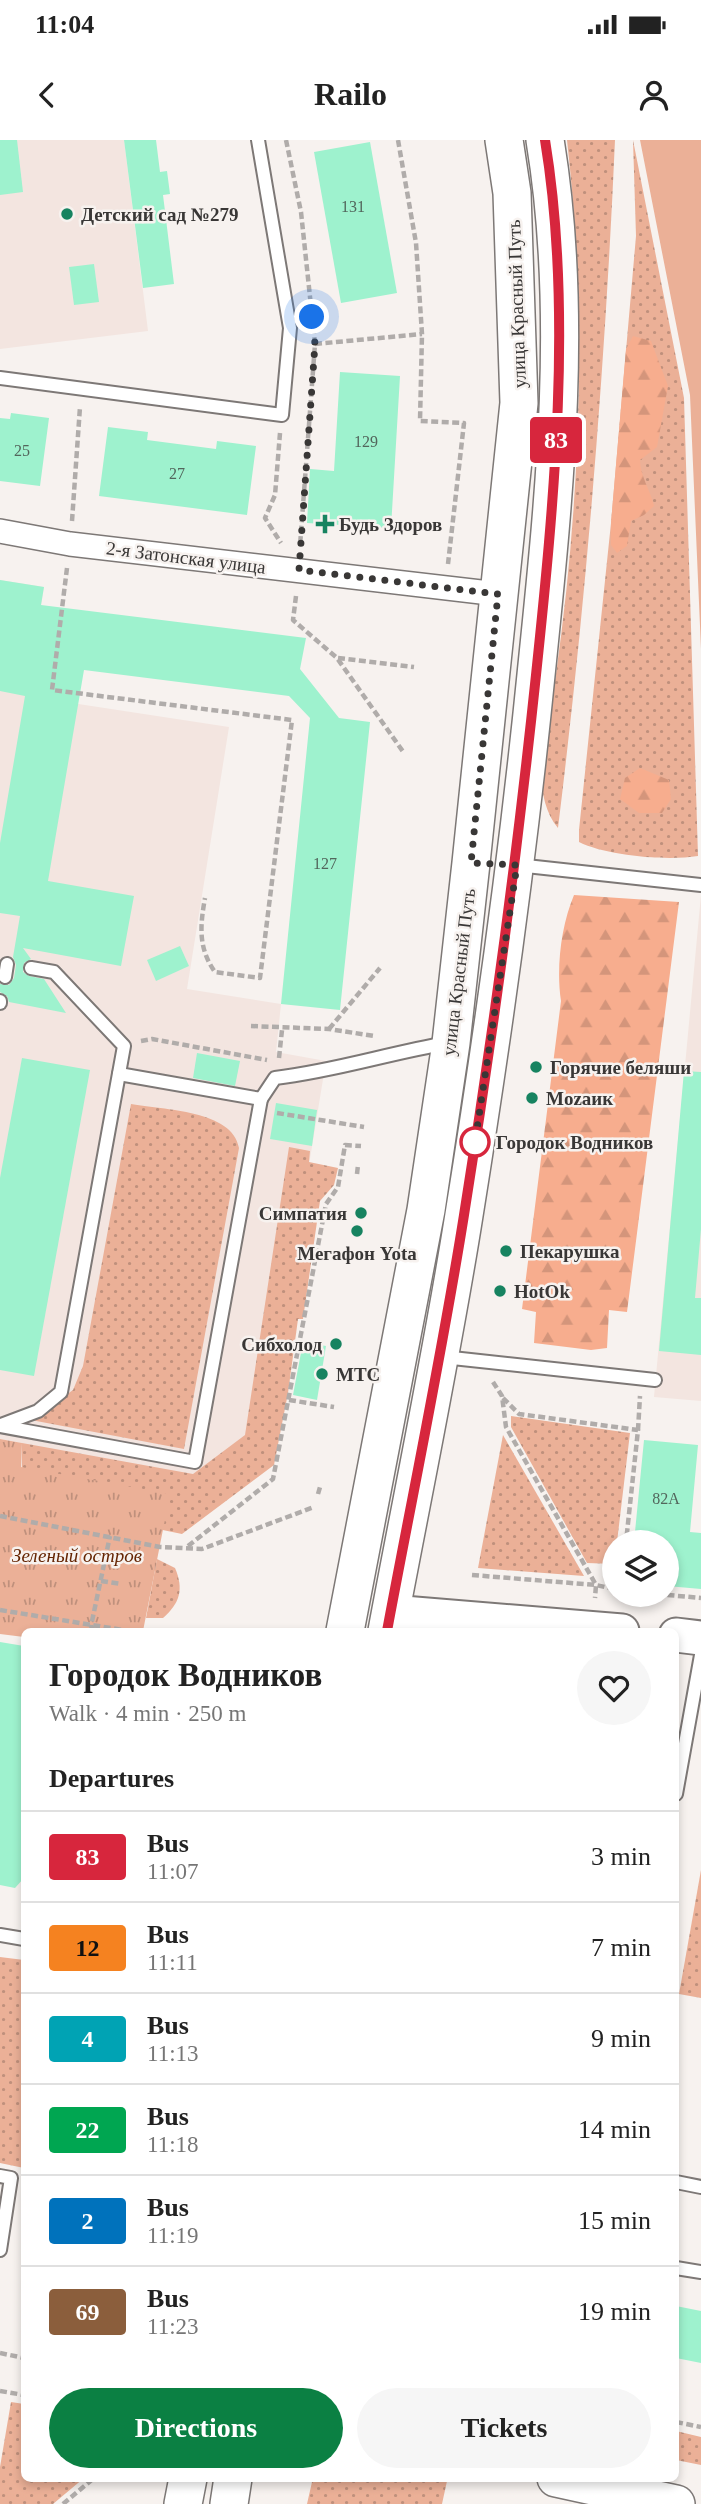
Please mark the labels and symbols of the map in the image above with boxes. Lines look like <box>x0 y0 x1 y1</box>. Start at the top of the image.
house number: 131 <box>341 198 365 215</box>
place label: Детский сад №279 <box>81 204 238 225</box>
marker: Детский сад №279 <box>59 206 75 222</box>
street label: улица Красный Путь <box>503 219 530 389</box>
your location <box>294 299 329 334</box>
line badge: 83 <box>524 417 588 463</box>
house number: 129 <box>354 433 378 450</box>
house number: 25 <box>14 442 30 459</box>
house number: 27 <box>169 465 185 482</box>
place label: Будь Здоров <box>339 514 442 535</box>
marker: Будь Здоров <box>317 516 333 532</box>
street label: 2-я Затонская улица <box>105 537 268 578</box>
house number: 127 <box>313 855 337 872</box>
street label: улица Красный Путь <box>438 887 479 1057</box>
place label: Горячие беляши <box>550 1057 691 1078</box>
marker: Горячие беляши <box>528 1059 544 1075</box>
place label: Mozaик <box>546 1088 613 1109</box>
marker: Mozaик <box>524 1090 540 1106</box>
marker: Городок Водников <box>460 1127 490 1157</box>
place label: Городок Водников <box>496 1132 653 1153</box>
place label: Симпатия <box>259 1203 347 1224</box>
marker: Симпатия <box>353 1205 369 1221</box>
marker: Мегафон Yota <box>349 1223 365 1239</box>
place label: Пекарушка <box>520 1241 620 1262</box>
place label: Мегафон Yota <box>297 1243 417 1264</box>
marker: Пекарушка <box>498 1243 514 1259</box>
place label: HotOk <box>514 1281 570 1302</box>
marker: HotOk <box>492 1283 508 1299</box>
place label: Сибхолод <box>241 1334 322 1355</box>
marker: Сибхолод <box>328 1336 344 1352</box>
place label: МТС <box>336 1364 380 1385</box>
marker: МТС <box>314 1366 330 1382</box>
house number: 82А <box>652 1490 680 1507</box>
park label: Зеленый остров <box>12 1545 142 1566</box>

